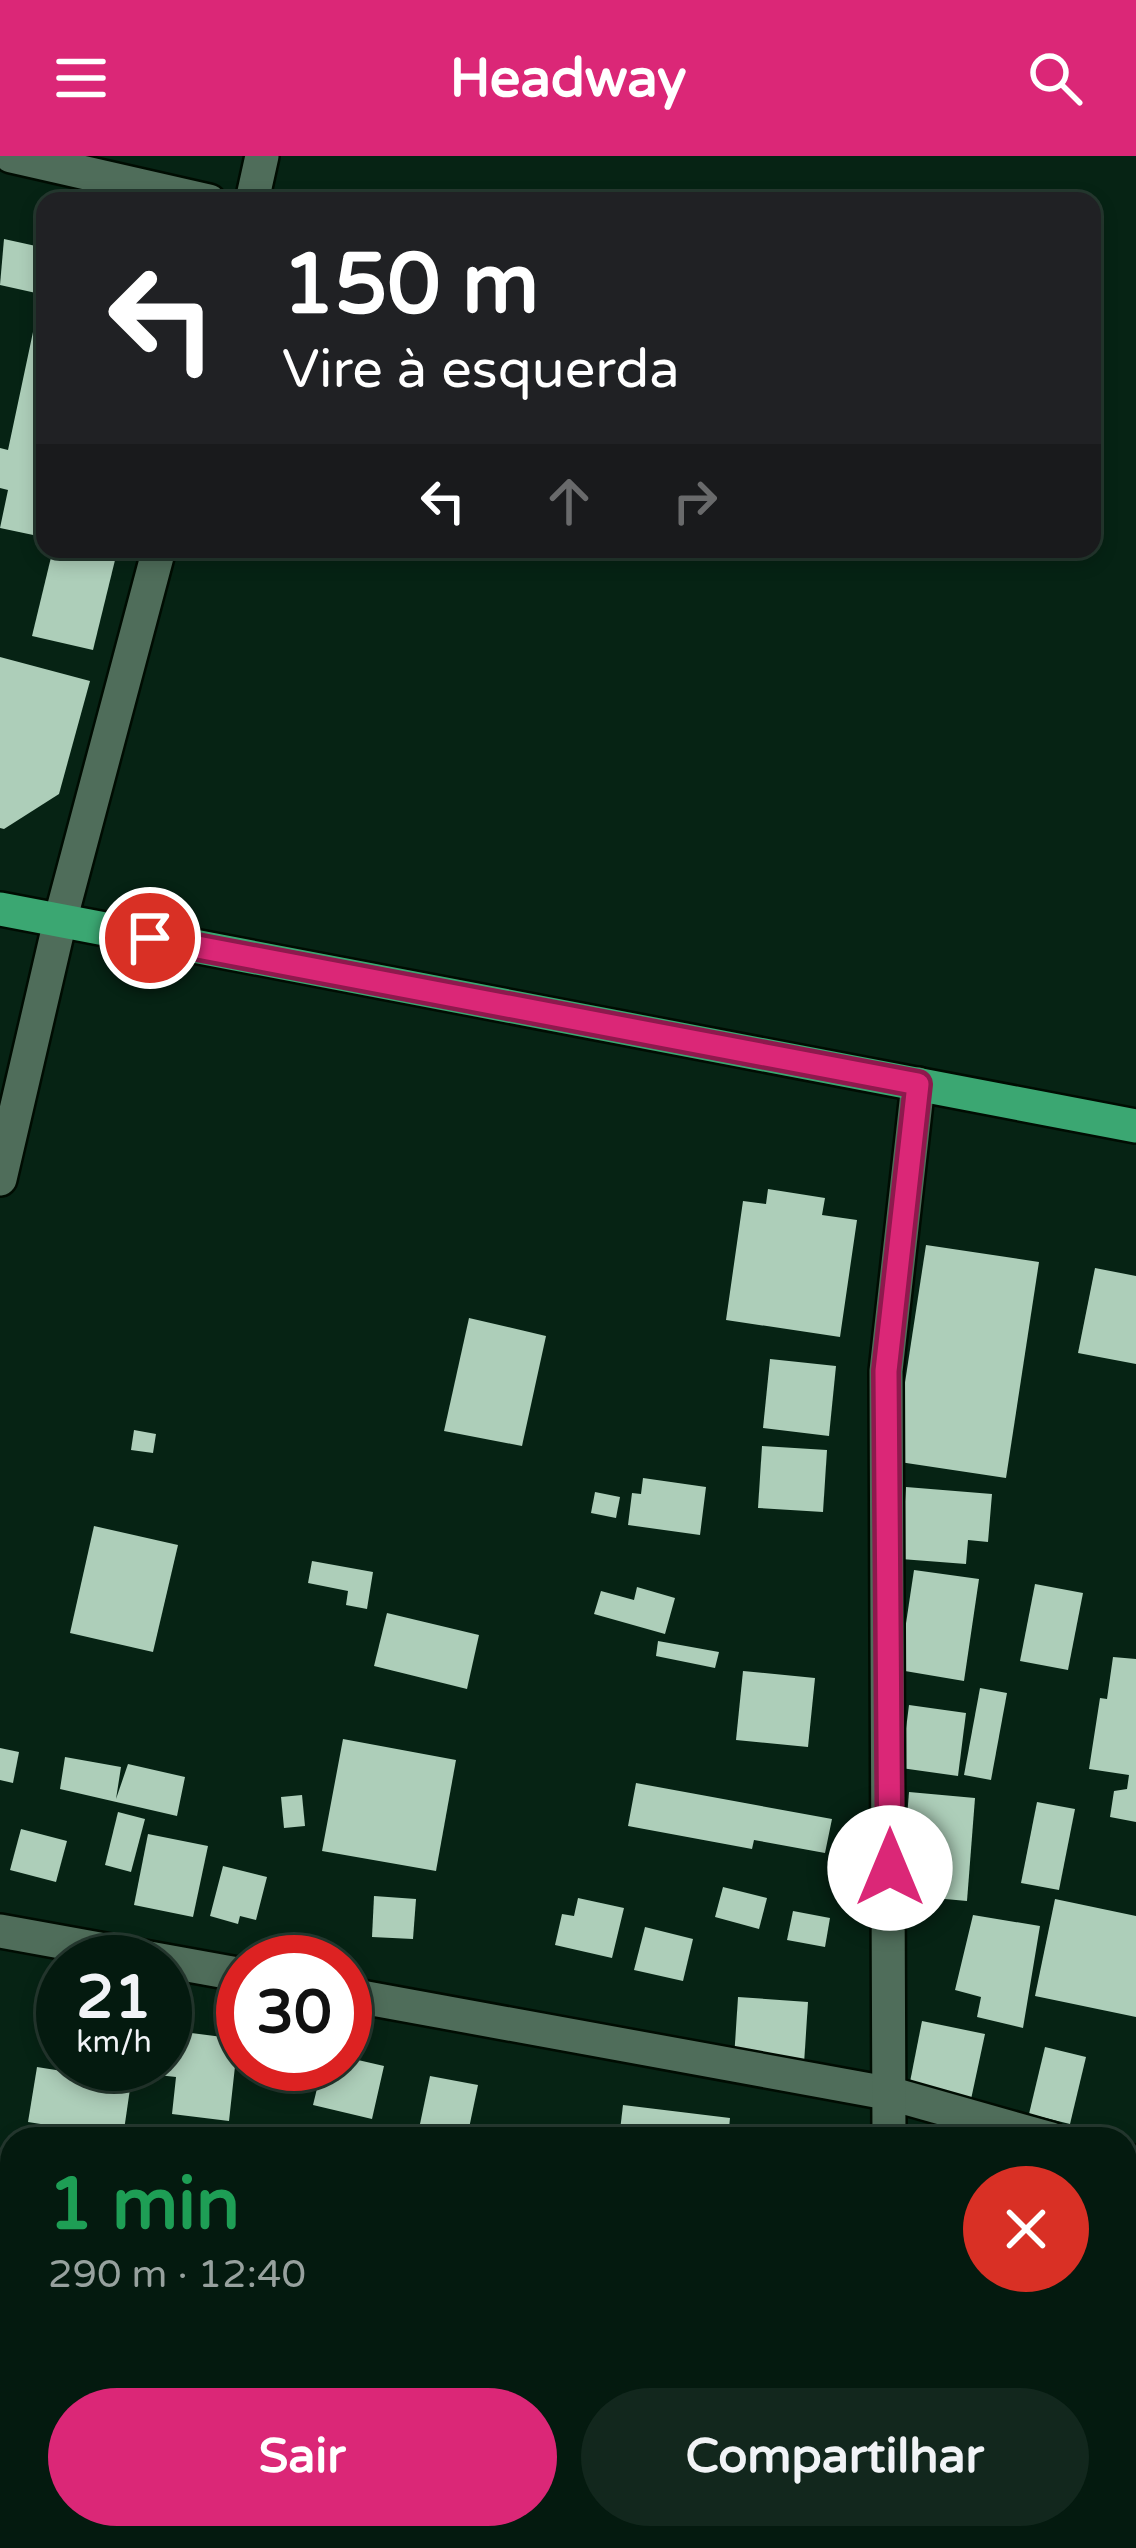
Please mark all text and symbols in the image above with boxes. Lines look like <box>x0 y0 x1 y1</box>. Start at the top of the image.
icon: menu <box>48 45 114 111</box>
icon: search <box>1022 45 1088 111</box>
text: Headway <box>450 46 686 111</box>
text: 150 m <box>282 235 539 336</box>
icon: left <box>84 240 240 396</box>
text: Vire à esquerda <box>282 337 680 402</box>
icon: left <box>410 468 476 534</box>
icon: ahead <box>536 468 602 534</box>
icon: right <box>662 468 728 534</box>
pin <box>99 887 201 989</box>
icon: arrive <box>117 905 183 971</box>
position arrow <box>827 1805 953 1931</box>
speed limit sign: 30 <box>216 1935 372 2091</box>
text: 21 <box>76 1962 152 2034</box>
text: km/h <box>76 2024 152 2061</box>
text: 1 min <box>48 2162 240 2249</box>
button: close <box>963 2166 1089 2292</box>
text: 290 m · 12:40 <box>48 2251 306 2298</box>
button: Sair <box>48 2388 557 2526</box>
button: Compartilhar <box>581 2388 1089 2526</box>

